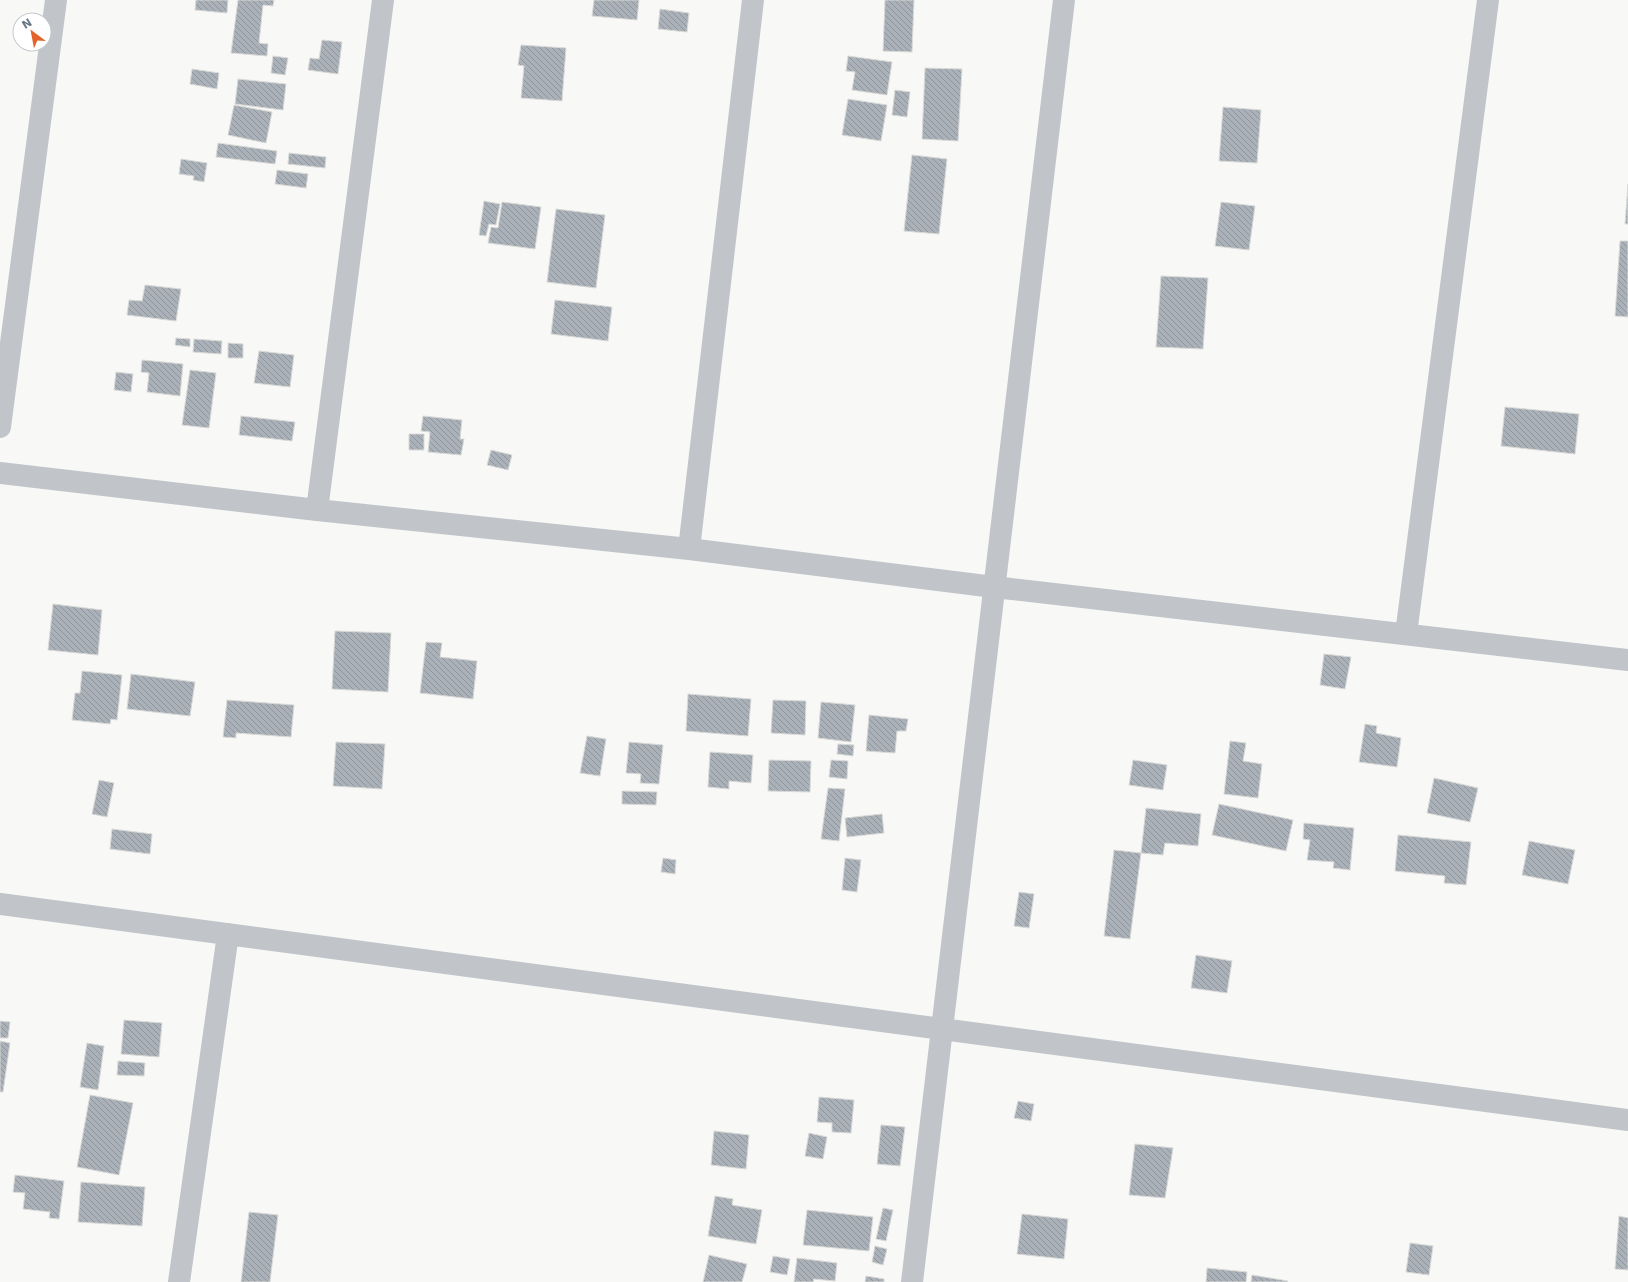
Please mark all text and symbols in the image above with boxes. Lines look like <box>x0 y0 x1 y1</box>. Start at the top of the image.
north arrow <box>12 12 52 52</box>
text: N <box>20 16 34 32</box>

